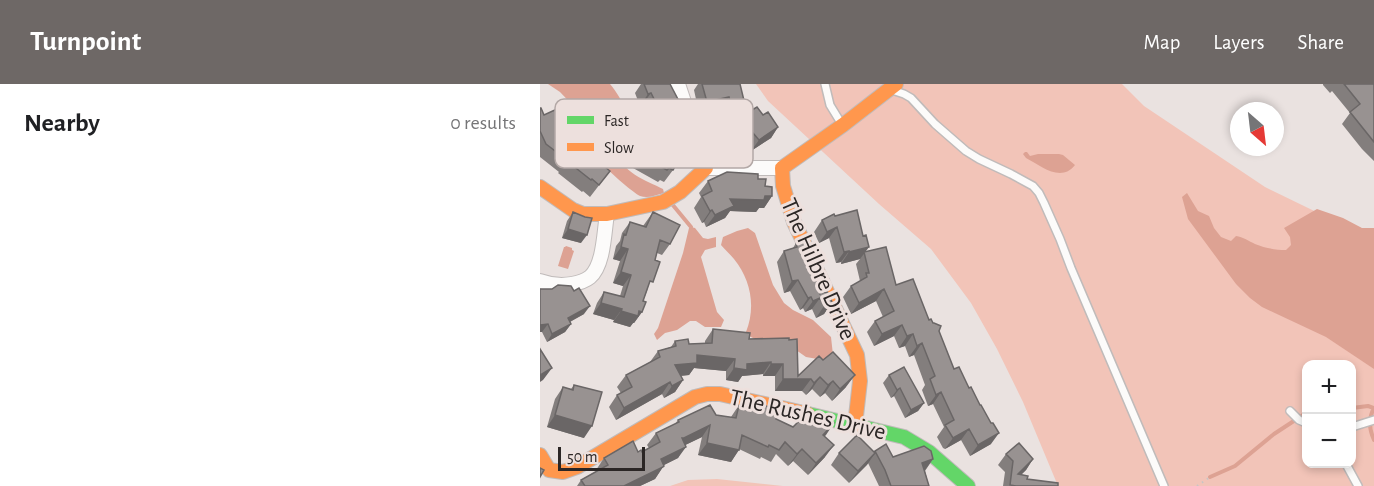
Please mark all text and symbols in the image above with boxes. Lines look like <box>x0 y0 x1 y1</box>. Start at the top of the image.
text: Turnpoint <box>30 28 141 56</box>
text: Map <box>1144 32 1180 53</box>
text: Layers <box>1213 32 1264 53</box>
text: Share <box>1297 32 1344 53</box>
legend <box>555 99 753 168</box>
north arrow <box>1230 102 1284 156</box>
text: Nearby <box>24 110 100 136</box>
text: 0 results <box>450 113 516 133</box>
text: Fast <box>604 113 629 129</box>
text: Slow <box>604 140 634 156</box>
street label: The Hilbre Drive <box>776 195 860 344</box>
map controls <box>1302 360 1356 468</box>
button: + <box>1302 360 1356 414</box>
street label: The Rushes Drive <box>727 385 888 445</box>
button: − <box>1302 414 1356 468</box>
scale bar <box>558 444 645 472</box>
text: 50 m <box>567 449 598 465</box>

